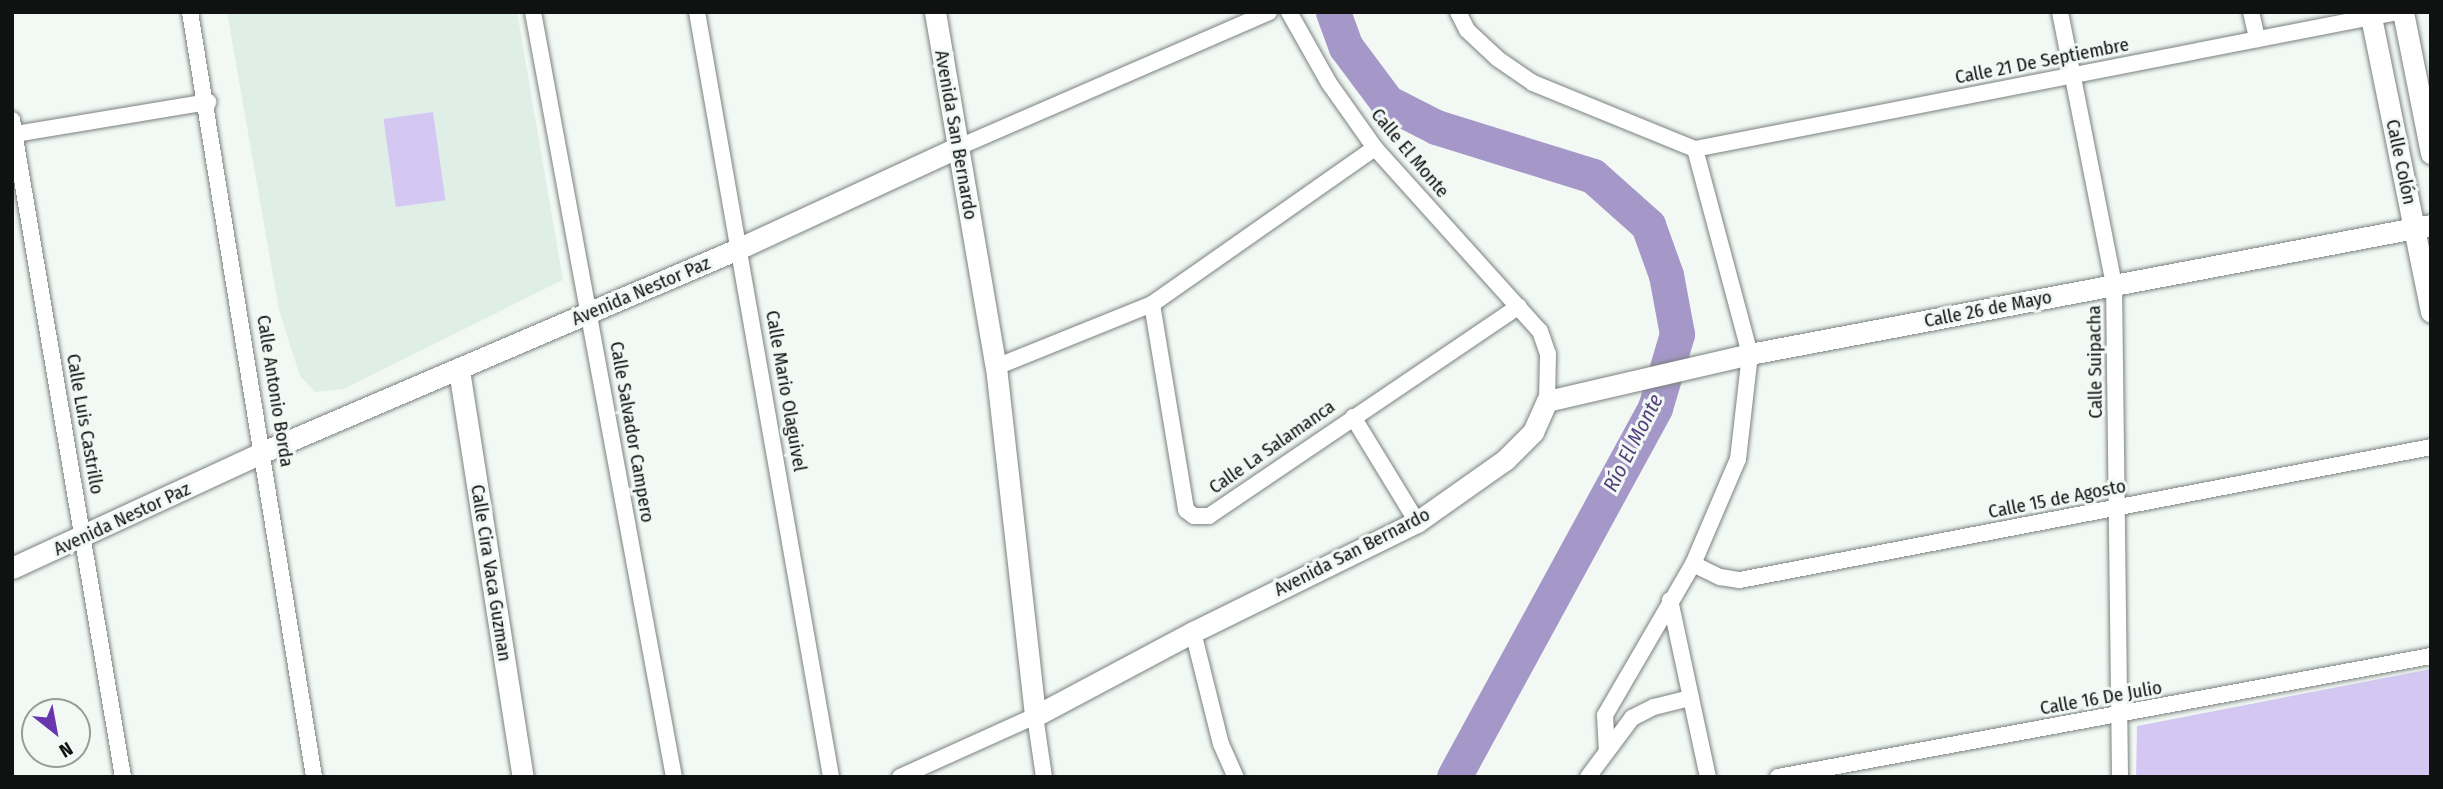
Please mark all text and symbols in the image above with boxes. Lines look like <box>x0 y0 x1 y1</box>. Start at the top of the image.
street label: Calle 21 De Septiembre <box>1953 33 2131 89</box>
street label: Avenida San Bernardo <box>930 48 982 222</box>
street label: Calle El Monte <box>1366 104 1454 202</box>
street label: Calle Colón <box>2381 117 2421 207</box>
street label: Avenida Nestor Paz <box>568 252 714 330</box>
street label: Calle 26 de Mayo <box>1922 285 2054 333</box>
street label: Calle Suipacha <box>2083 305 2107 419</box>
street label: Calle Mario Olaguivel <box>761 309 811 473</box>
street label: Calle Antonio Borda <box>252 313 298 469</box>
street label: Calle Salvador Campero <box>605 340 659 524</box>
street label: Calle Luis Castrillo <box>61 352 109 496</box>
water label: Río El Monte <box>1598 390 1668 496</box>
street label: Calle La Salamanca <box>1205 395 1339 499</box>
street label: Calle 15 de Agosto <box>1986 474 2128 524</box>
street label: Avenida Nestor Paz <box>50 477 194 561</box>
street label: Calle Cira Vaca Guzman <box>466 483 516 663</box>
street label: Avenida San Bernardo <box>1270 503 1434 601</box>
street label: Calle 16 De Julio <box>2038 676 2164 720</box>
north arrow <box>21 698 91 768</box>
text: N <box>55 737 77 763</box>

